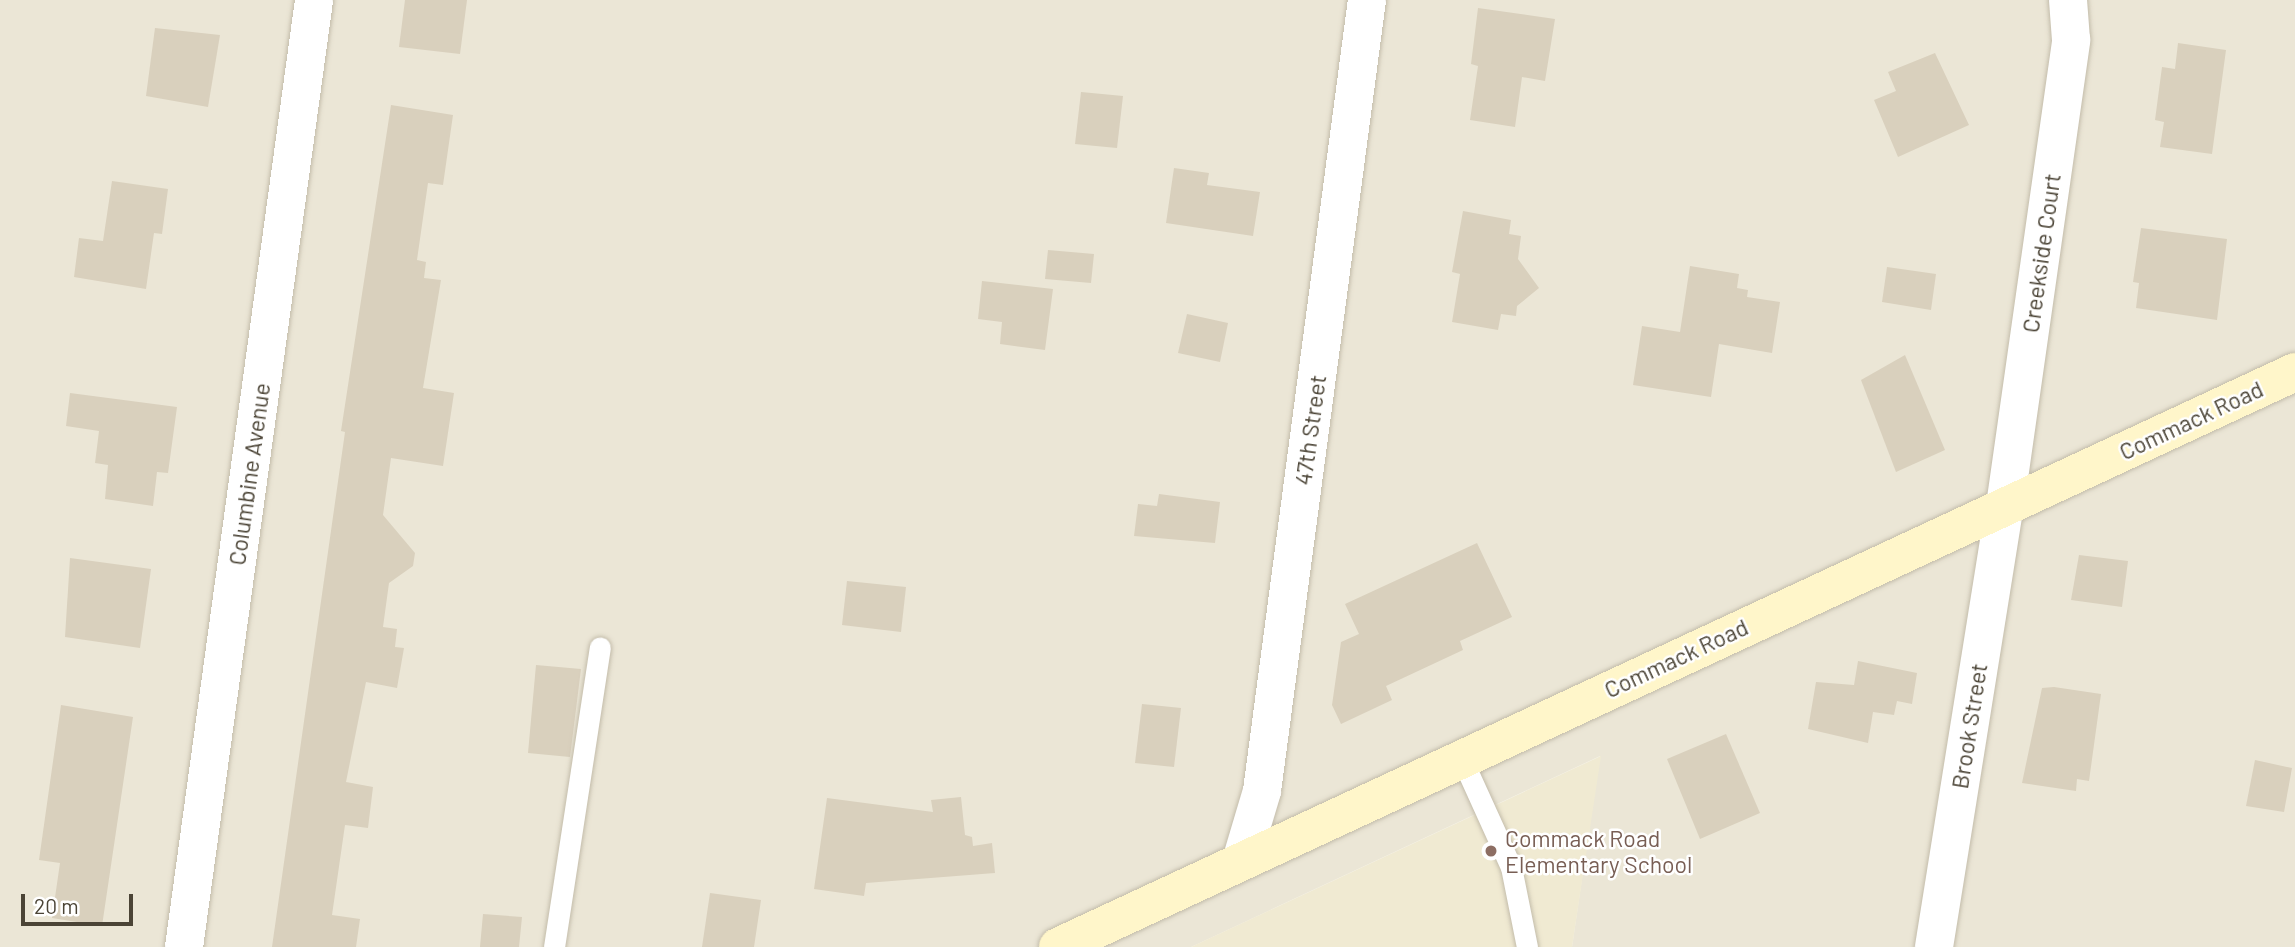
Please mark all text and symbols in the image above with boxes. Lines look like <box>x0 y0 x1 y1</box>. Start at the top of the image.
street label: Creekside Court <box>2016 172 2066 334</box>
street label: 47th Street <box>1289 373 1331 487</box>
street label: Commack Road <box>2115 375 2267 465</box>
street label: Columbine Avenue <box>223 381 275 567</box>
street label: Commack Road <box>1600 613 1752 703</box>
street label: Brook Street <box>1945 661 1993 791</box>
place label: Commack Road Elementary School <box>1505 824 1692 878</box>
marker: Commack Road Elementary School <box>1483 843 1499 859</box>
scale bar <box>24 880 136 924</box>
text: 20 m <box>34 893 79 918</box>

